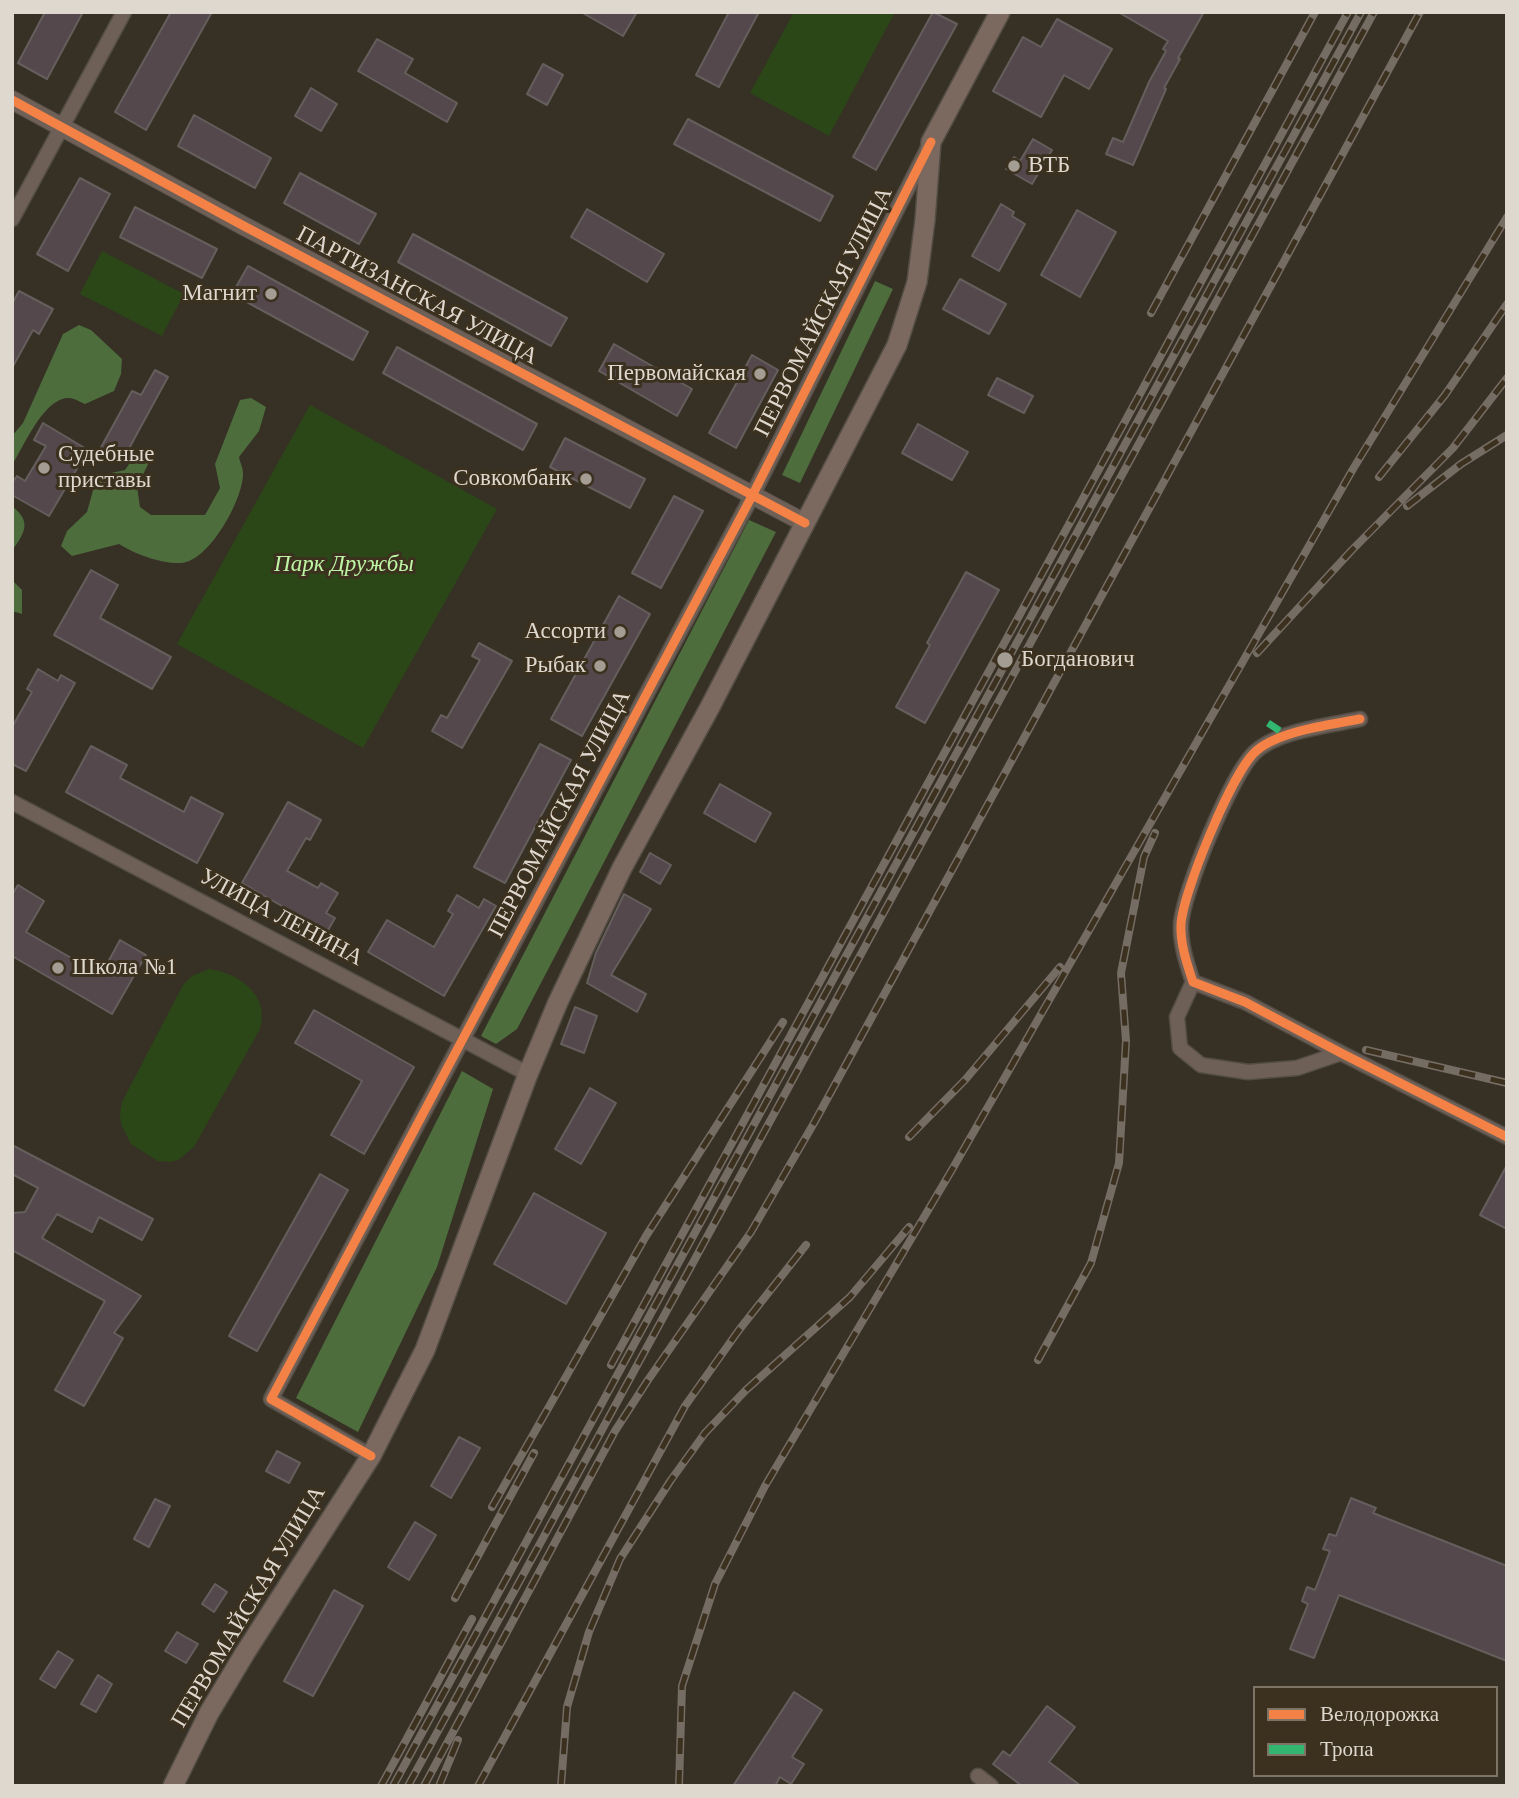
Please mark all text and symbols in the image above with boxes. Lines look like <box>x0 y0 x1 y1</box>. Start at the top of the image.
place label: ВТБ <box>1028 152 1070 180</box>
marker: ВТБ <box>1006 158 1022 174</box>
street label: ПЕРВОМАЙСКАЯ УЛИЦА <box>749 183 899 441</box>
street label: ПАРТИЗАНСКАЯ УЛИЦА <box>292 221 542 371</box>
place label: Магнит <box>182 280 257 308</box>
marker: Магнит <box>263 286 279 302</box>
place label: Первомайская <box>607 360 746 388</box>
marker: Первомайская <box>752 366 768 382</box>
place label: Судебные приставы <box>58 441 154 495</box>
marker: Судебные приставы <box>36 460 52 476</box>
place label: Совкомбанк <box>453 465 572 493</box>
marker: Совкомбанк <box>578 471 594 487</box>
park label: Парк Дружбы <box>274 551 414 579</box>
place label: Ассорти <box>524 618 606 646</box>
marker: Ассорти <box>612 624 628 640</box>
place label: Богданович <box>1021 646 1134 674</box>
marker: Богданович <box>995 650 1015 670</box>
place label: Рыбак <box>525 652 586 680</box>
marker: Рыбак <box>592 658 608 674</box>
street label: ПЕРВОМАЙСКАЯ УЛИЦА <box>483 685 637 943</box>
street label: УЛИЦА ЛЕНИНА <box>195 863 367 973</box>
place label: Школа №1 <box>72 954 177 982</box>
marker: Школа №1 <box>50 960 66 976</box>
street label: ПЕРВОМАЙСКАЯ УЛИЦА <box>166 1481 332 1733</box>
legend <box>1253 1686 1498 1777</box>
text: Велодорожка <box>1320 1702 1439 1726</box>
text: Тропа <box>1320 1737 1374 1761</box>

